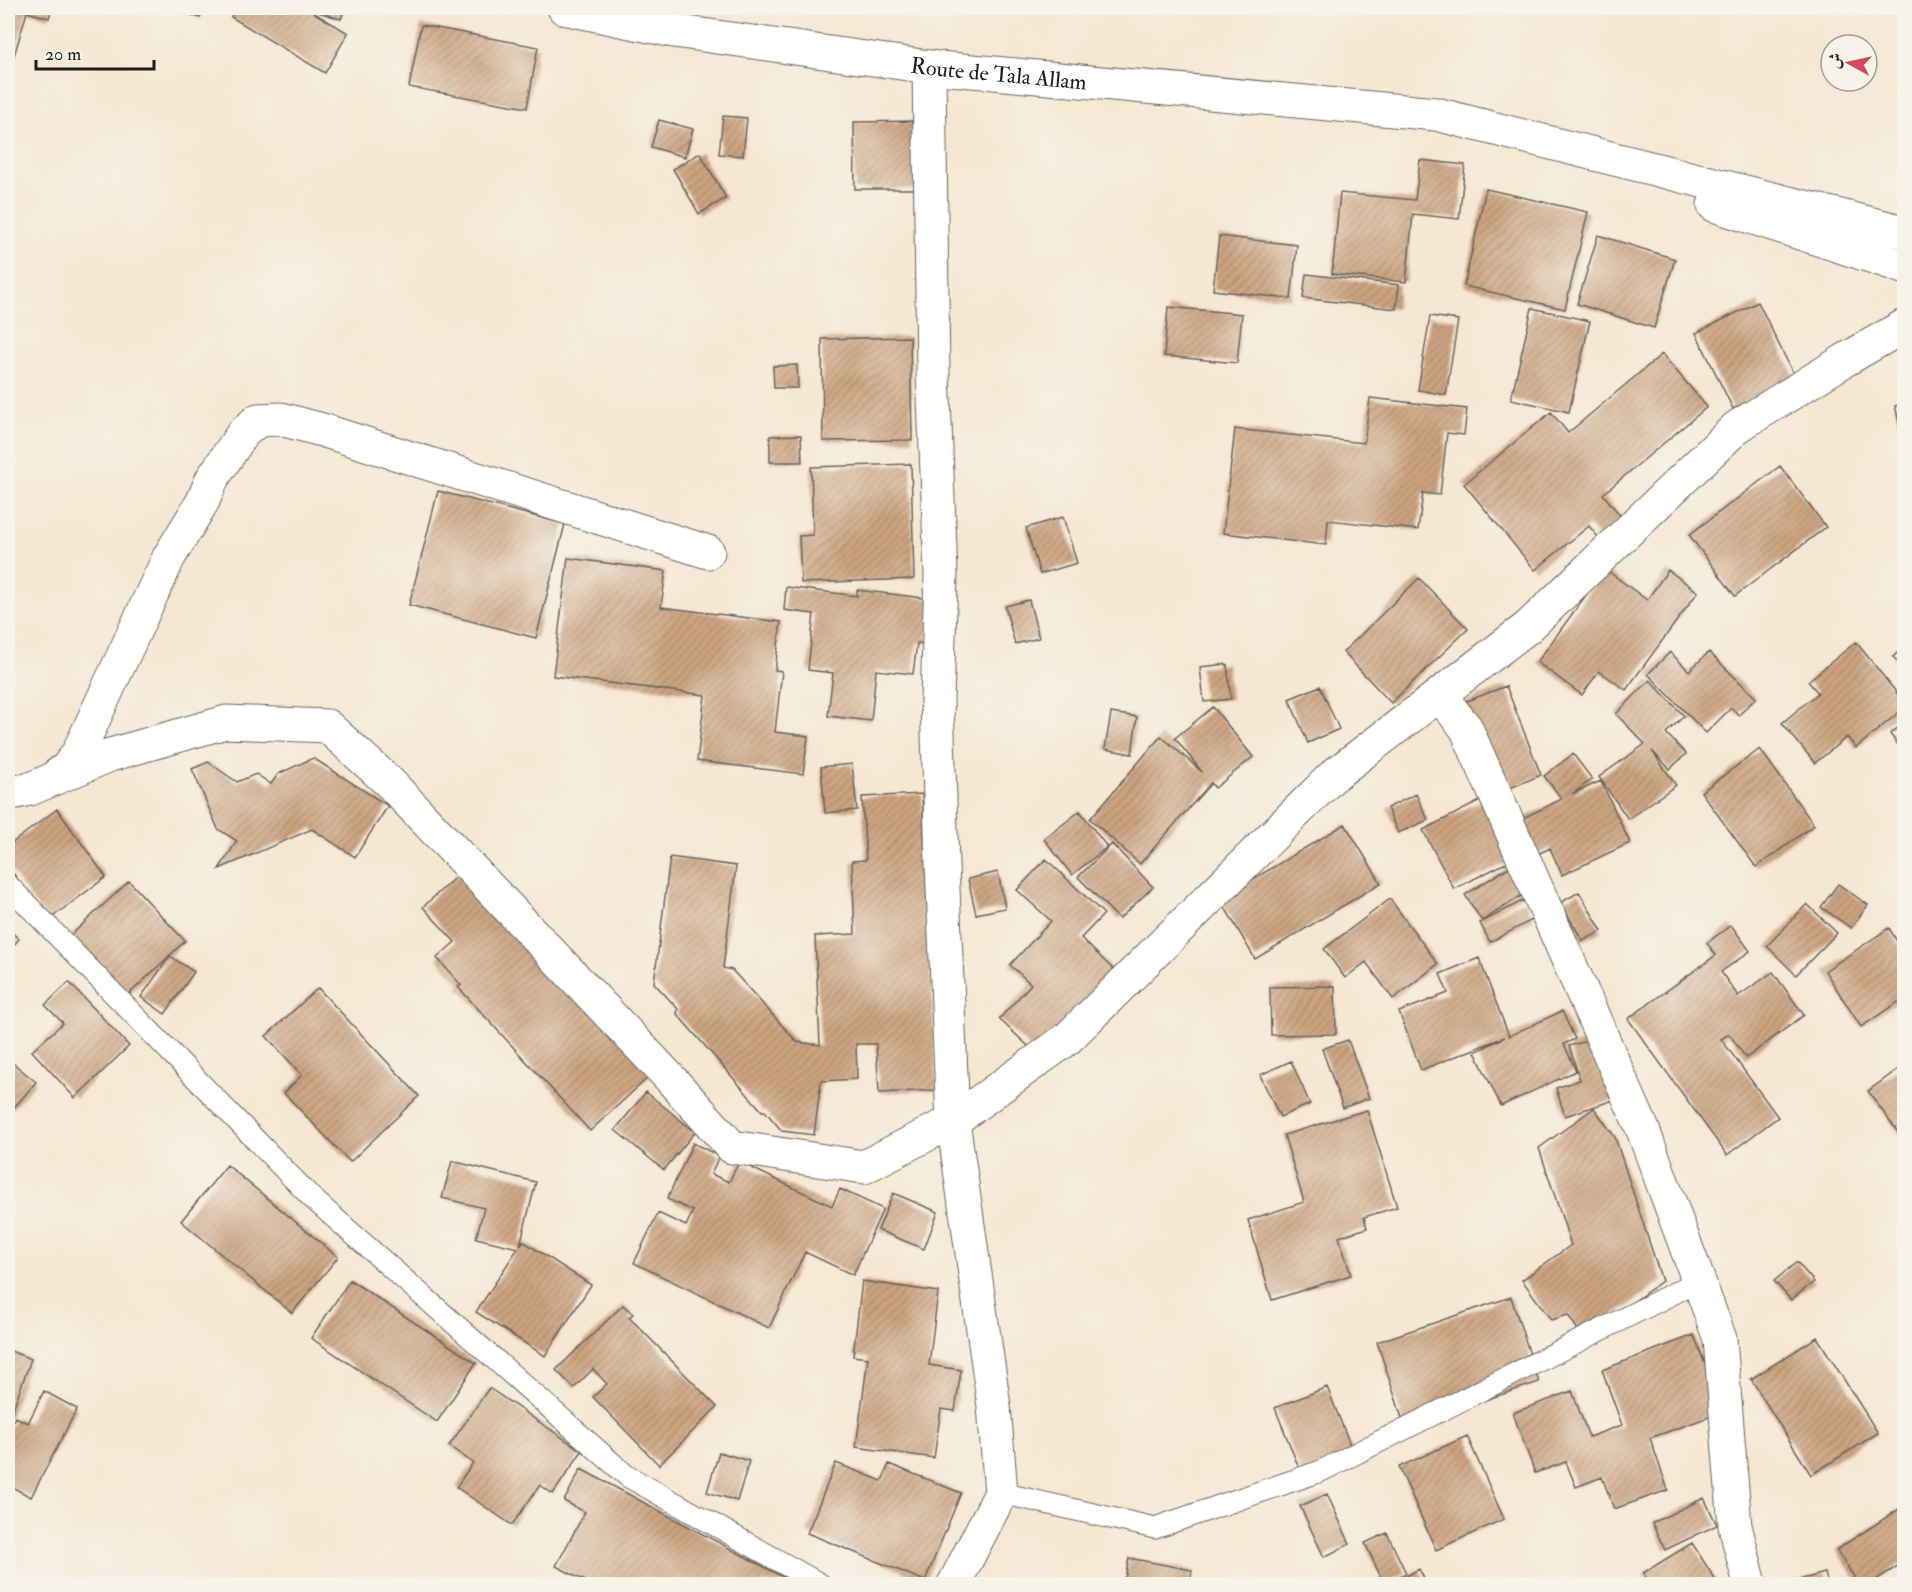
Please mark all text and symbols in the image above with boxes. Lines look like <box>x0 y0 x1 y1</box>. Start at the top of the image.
scale bar <box>36 33 154 71</box>
north arrow <box>1819 33 1879 93</box>
text: 20 m <box>45 43 81 66</box>
street label: Route de Tala Allam <box>909 52 1088 97</box>
text: ش <box>1824 52 1846 70</box>

